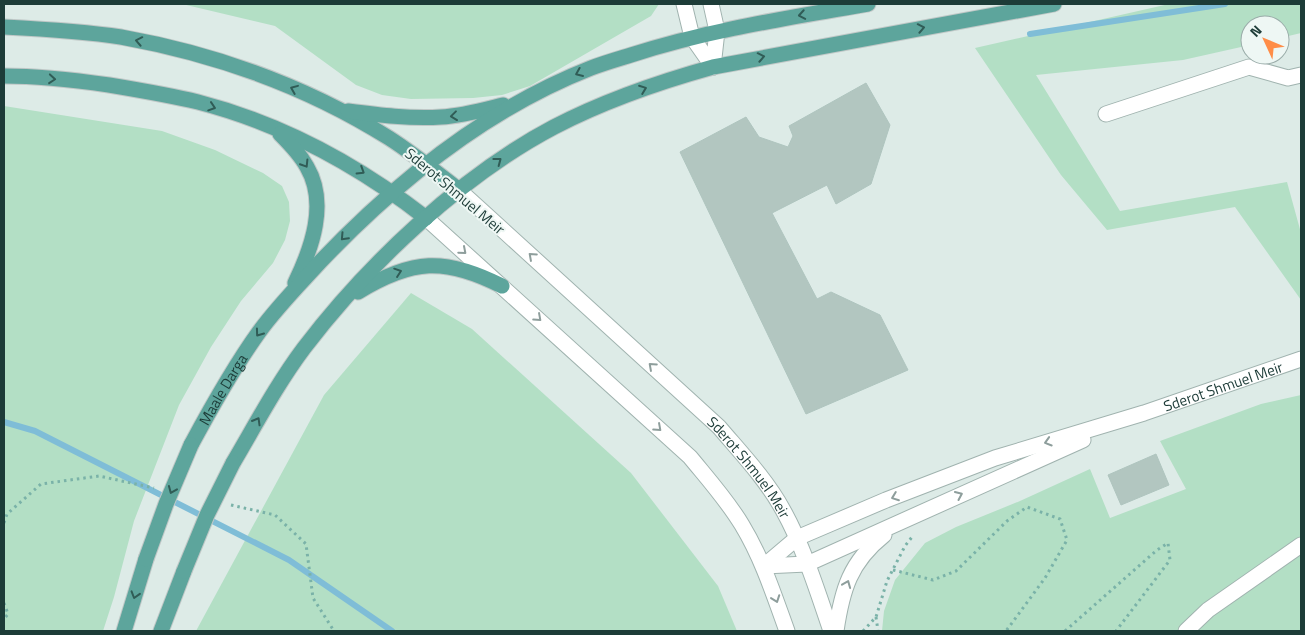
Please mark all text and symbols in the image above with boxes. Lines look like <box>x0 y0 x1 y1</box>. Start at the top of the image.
one-way arrow <box>798 10 807 20</box>
north arrow <box>1240 15 1290 65</box>
text: N <box>1244 20 1266 41</box>
one-way arrow <box>916 23 925 33</box>
one-way arrow <box>135 36 144 47</box>
one-way arrow <box>756 53 765 63</box>
one-way arrow <box>575 66 584 77</box>
one-way arrow <box>49 73 57 84</box>
one-way arrow <box>290 85 299 95</box>
one-way arrow <box>638 85 647 96</box>
one-way arrow <box>207 101 216 111</box>
one-way arrow <box>450 110 458 121</box>
street label: Sderot Shmuel Meir <box>400 142 510 240</box>
one-way arrow <box>299 158 308 168</box>
one-way arrow <box>492 159 501 167</box>
one-way arrow <box>355 165 364 175</box>
one-way arrow <box>341 231 350 240</box>
one-way arrow <box>457 245 466 254</box>
one-way arrow <box>529 253 538 262</box>
one-way arrow <box>393 268 402 278</box>
one-way arrow <box>532 313 541 322</box>
one-way arrow <box>256 327 265 337</box>
street label: Maale Darga <box>193 349 253 429</box>
street label: Sderot Shmuel Meir <box>1160 355 1286 417</box>
one-way arrow <box>649 363 658 372</box>
street label: Sderot Shmuel Meir <box>702 410 797 522</box>
one-way arrow <box>251 417 261 426</box>
one-way arrow <box>652 422 661 431</box>
one-way arrow <box>1044 437 1052 447</box>
one-way arrow <box>167 485 178 494</box>
one-way arrow <box>891 491 899 501</box>
one-way arrow <box>954 491 963 502</box>
one-way arrow <box>841 580 851 589</box>
one-way arrow <box>131 591 141 599</box>
one-way arrow <box>770 594 780 603</box>

